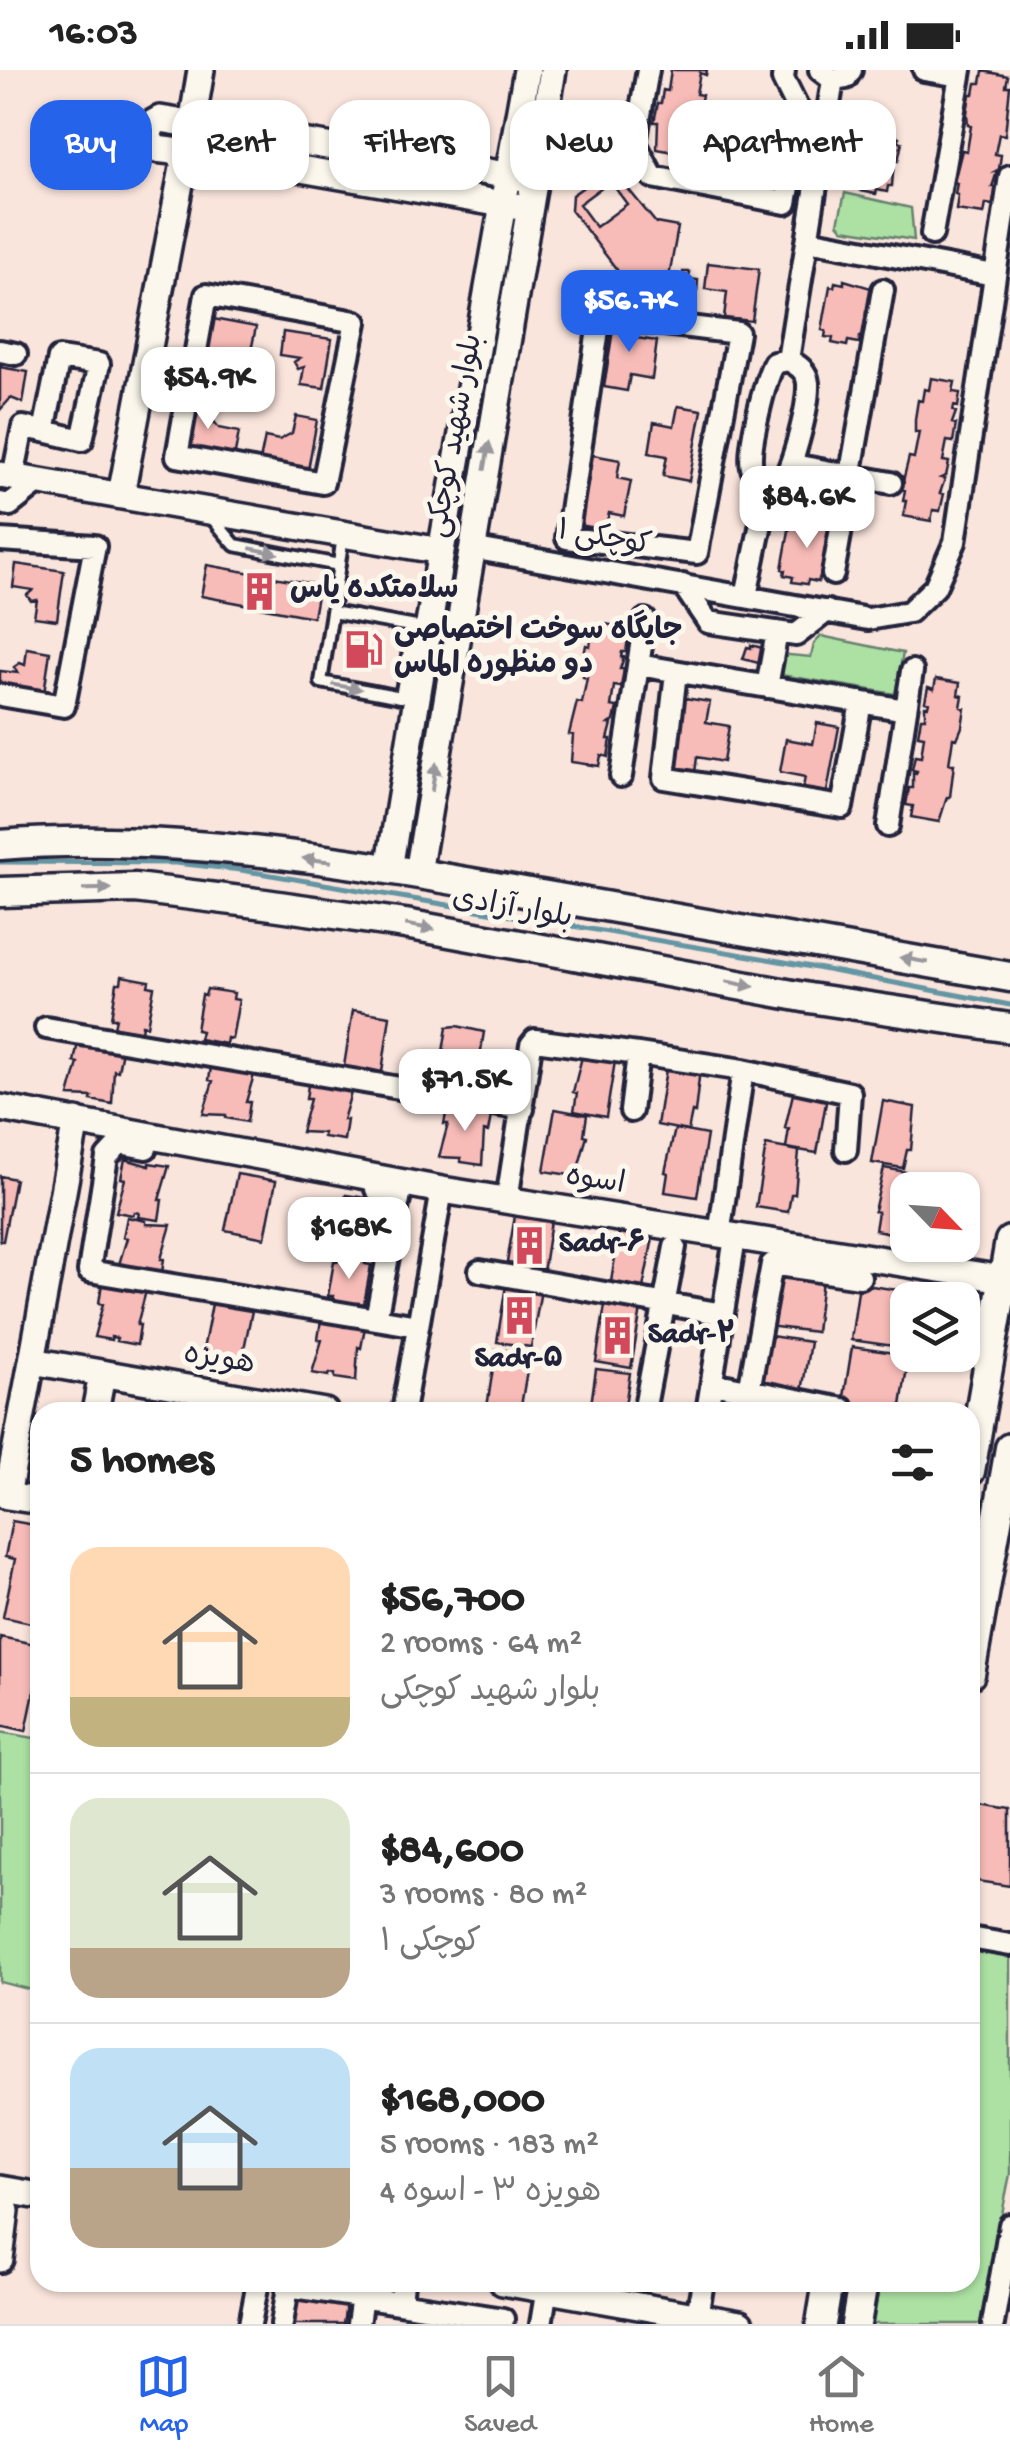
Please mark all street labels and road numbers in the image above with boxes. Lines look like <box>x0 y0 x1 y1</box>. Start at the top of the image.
street label: بلوار شهید کوچکی <box>422 331 492 541</box>
street label: کوچکی ۱ <box>554 515 654 565</box>
street label: بلوار آزادی <box>449 880 575 938</box>
street label: اسوه <box>563 1160 627 1204</box>
street label: هویزه <box>181 1338 257 1384</box>

